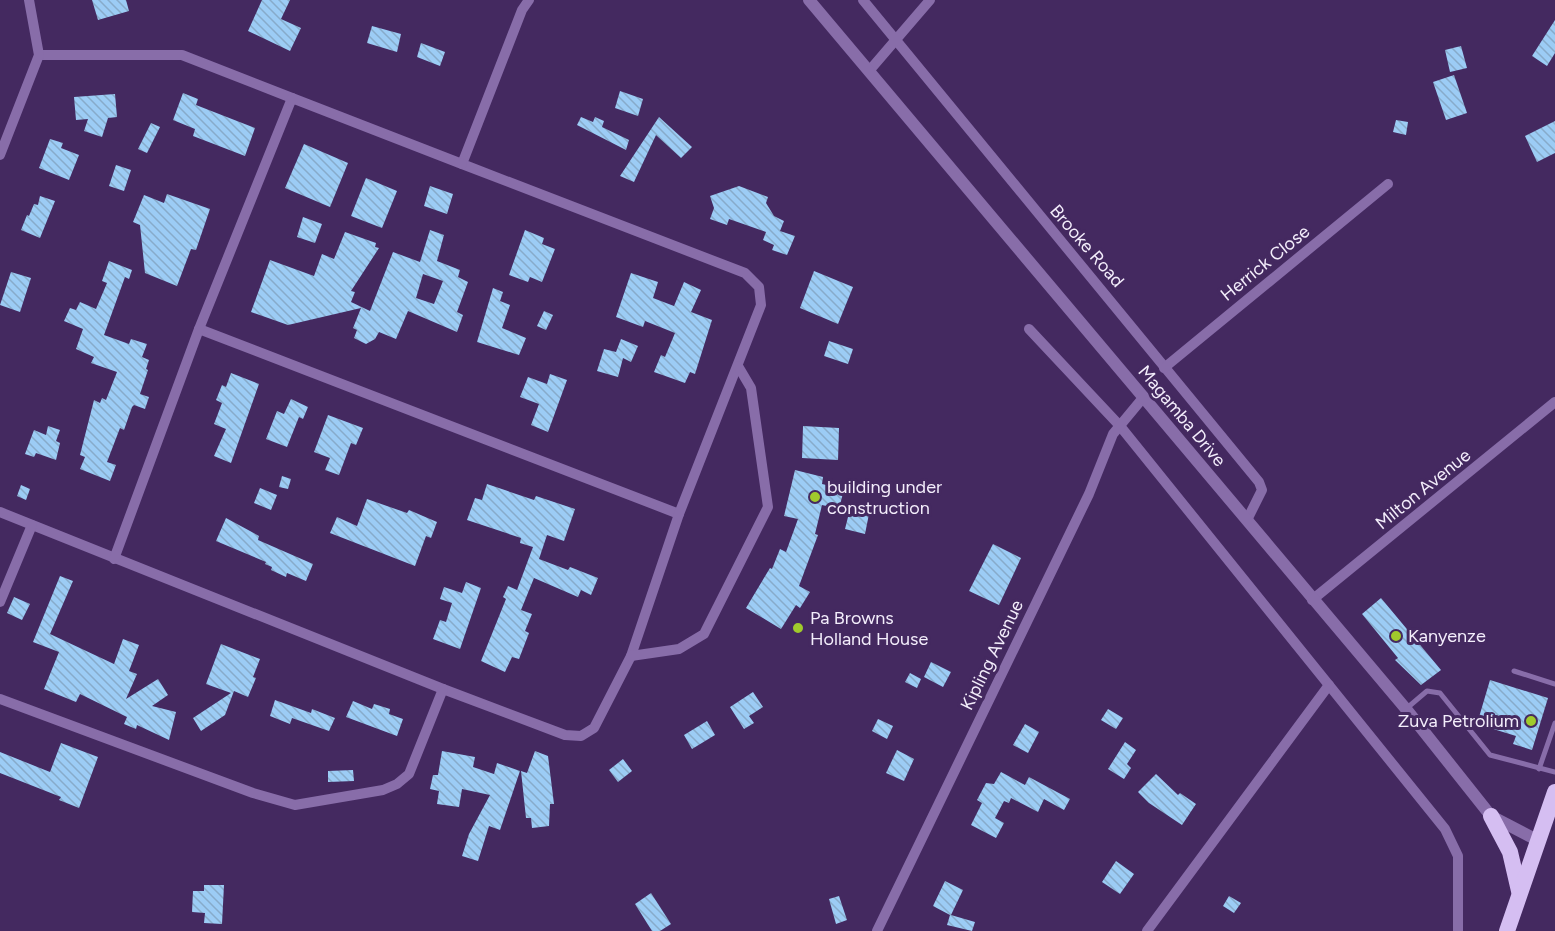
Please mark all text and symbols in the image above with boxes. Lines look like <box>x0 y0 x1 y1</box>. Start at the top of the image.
street label: Brooke Road <box>1045 200 1129 292</box>
street label: Herrick Close <box>1216 220 1314 306</box>
street label: Magamba Drive <box>1133 361 1231 471</box>
street label: Milton Avenue <box>1371 444 1475 534</box>
place label: building under construction <box>827 476 942 519</box>
marker: building under construction <box>808 490 822 504</box>
street label: Kipling Avenue <box>956 596 1028 714</box>
place label: Pa Browns Holland House <box>810 607 928 650</box>
marker: Pa Browns Holland House <box>791 621 805 635</box>
place label: Kanyenze <box>1408 625 1486 647</box>
marker: Kanyenze <box>1389 629 1403 643</box>
place label: Zuva Petrolium <box>1398 710 1519 732</box>
marker: Zuva Petrolium <box>1524 714 1538 728</box>

